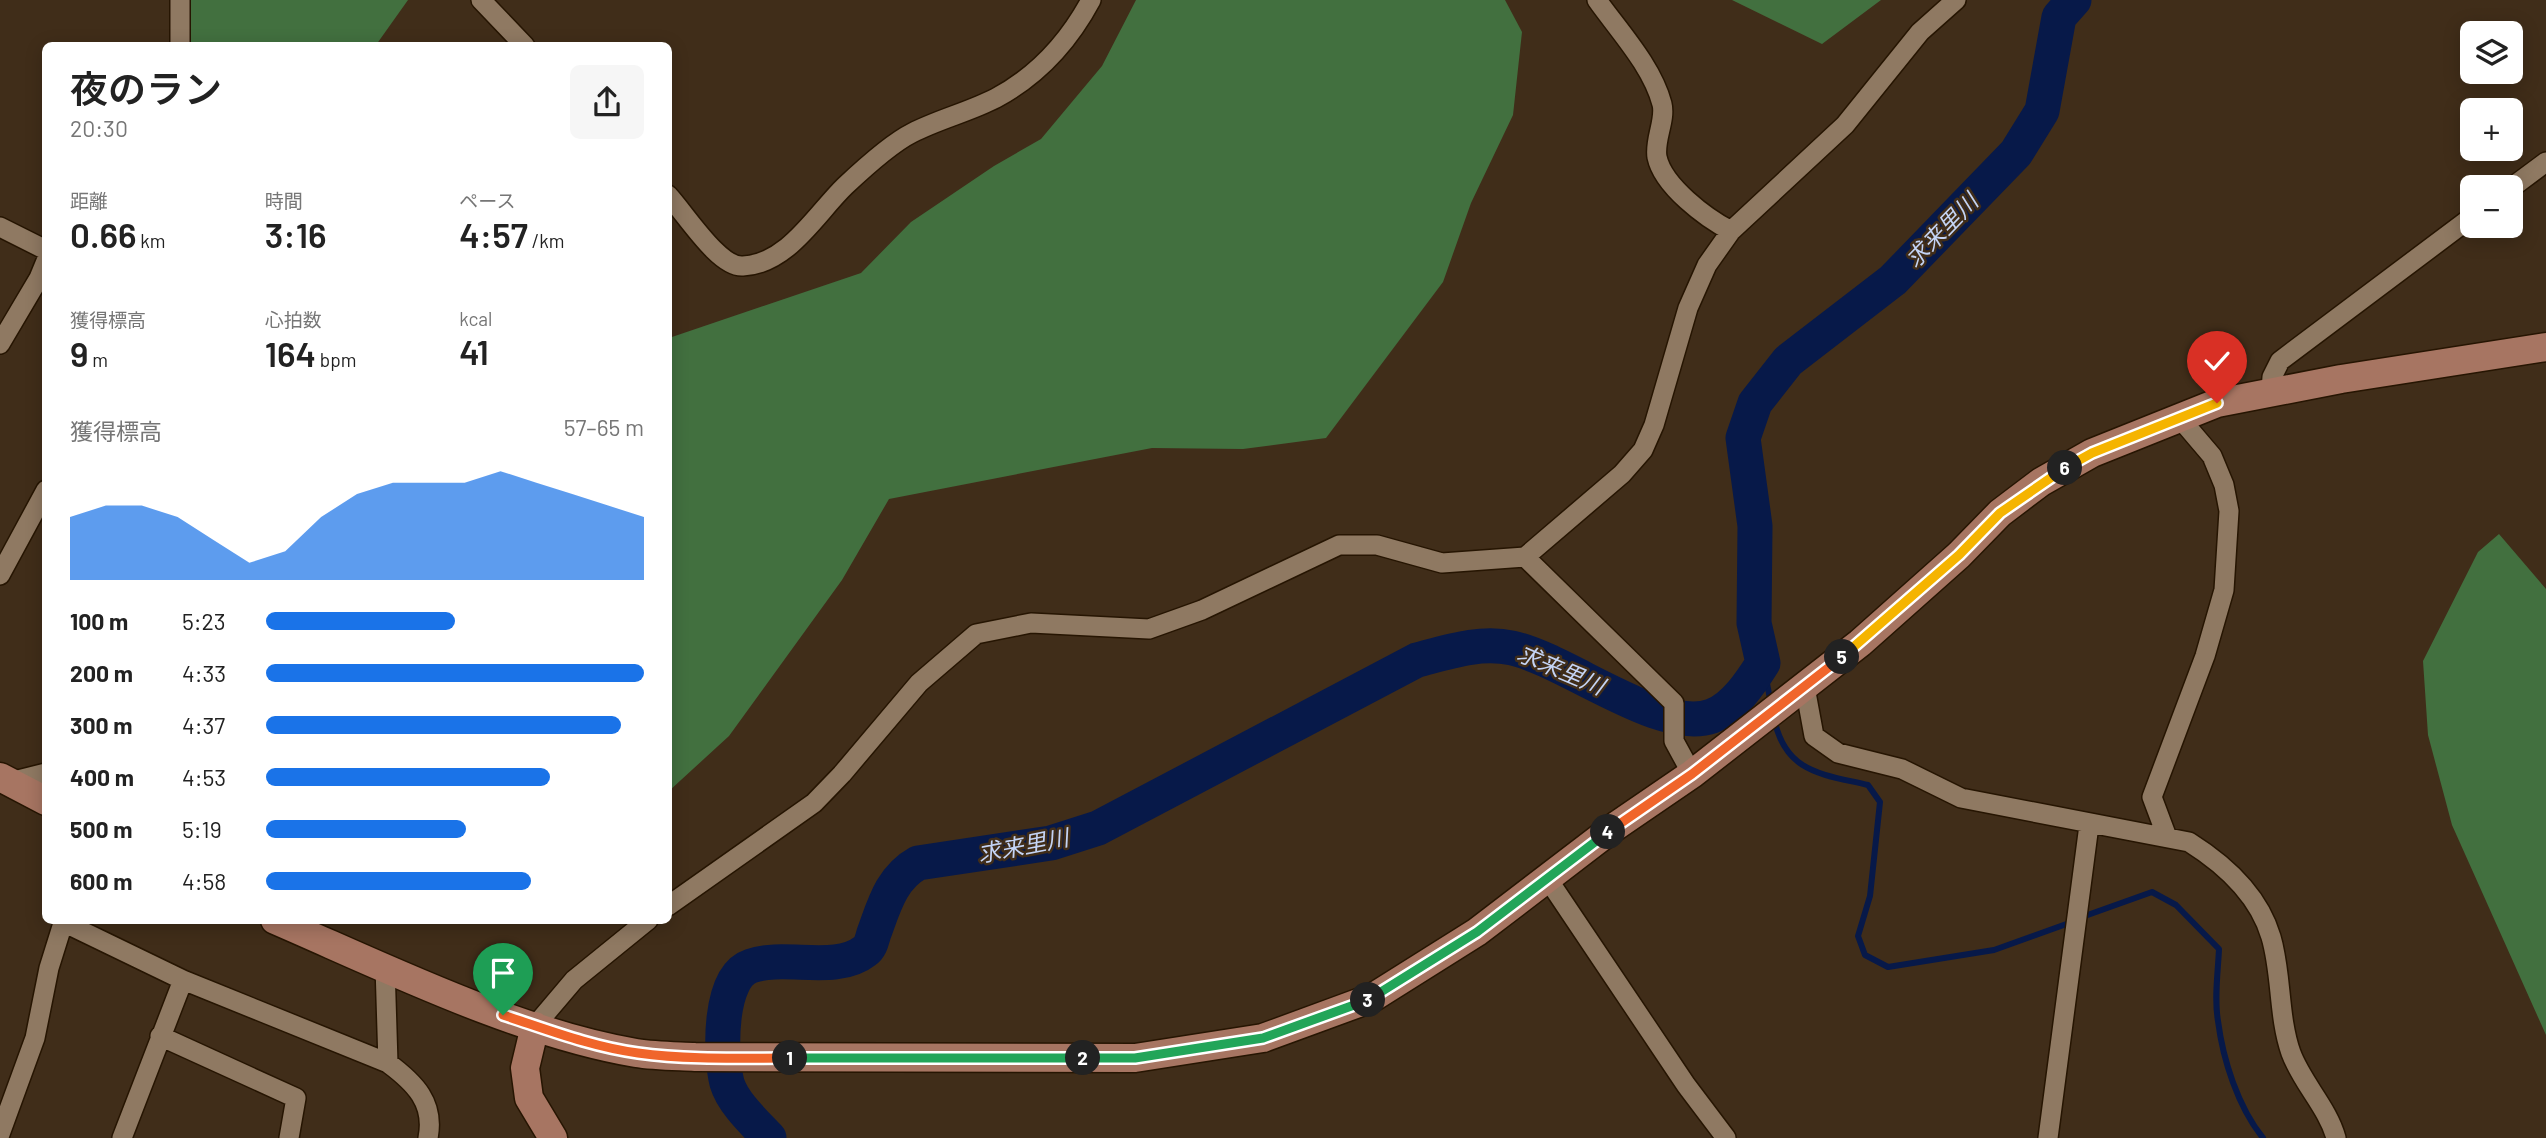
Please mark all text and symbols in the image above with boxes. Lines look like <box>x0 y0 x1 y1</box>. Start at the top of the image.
map controls <box>2460 21 2523 238</box>
button: layers <box>2460 21 2523 84</box>
text: 夜のラン <box>70 65 222 111</box>
button: share <box>570 65 644 139</box>
button: + <box>2460 98 2523 161</box>
text: 20:30 <box>70 114 128 142</box>
button: − <box>2460 175 2523 238</box>
water label: 求来里川 <box>1899 185 1985 273</box>
text: 距離 <box>70 189 108 212</box>
text: 時間 <box>265 189 303 212</box>
text: ペース <box>459 189 515 212</box>
text: 0.66 <box>70 213 136 255</box>
text: 3:16 <box>265 213 327 255</box>
text: 4:57 <box>459 213 528 255</box>
text: km <box>136 229 166 252</box>
text: /km <box>528 229 565 252</box>
text: kcal <box>459 307 492 330</box>
text: 獲得標高 <box>70 308 146 331</box>
text: 心拍数 <box>265 308 322 331</box>
text: 41 <box>459 330 489 372</box>
pin <box>2187 331 2247 403</box>
text: 9 <box>70 332 88 374</box>
text: 164 <box>265 332 316 374</box>
icon: check <box>2198 342 2236 380</box>
text: m <box>88 348 108 371</box>
text: bpm <box>316 348 356 371</box>
text: 57–65 m <box>564 413 644 441</box>
text: 獲得標高 <box>70 417 162 445</box>
pin: 6 <box>2048 450 2082 486</box>
text: 6 <box>2059 456 2070 479</box>
text: 100 m <box>70 607 128 635</box>
text: 5:23 <box>182 607 226 635</box>
water label: 求来里川 <box>1513 638 1612 701</box>
pin: 5 <box>1825 640 1860 674</box>
text: 5 <box>1836 645 1847 668</box>
text: 200 m <box>70 659 133 687</box>
text: 4:33 <box>182 659 226 687</box>
text: 300 m <box>70 711 132 739</box>
text: 4:37 <box>182 711 225 739</box>
text: 400 m <box>70 763 134 791</box>
text: 4:53 <box>182 763 226 791</box>
pin: 4 <box>1590 814 1626 850</box>
text: 500 m <box>70 815 132 843</box>
text: 5:19 <box>182 815 222 843</box>
text: 4 <box>1602 820 1613 843</box>
water label: 求来里川 <box>975 822 1074 868</box>
text: 600 m <box>70 867 132 895</box>
text: 4:58 <box>182 867 226 895</box>
pin <box>473 943 533 1015</box>
icon: arrive <box>484 954 522 992</box>
pin: 3 <box>1350 982 1386 1018</box>
text: 3 <box>1362 988 1373 1011</box>
pin: 1 <box>772 1040 808 1076</box>
pin: 2 <box>1066 1040 1100 1076</box>
text: 1 <box>786 1046 793 1069</box>
text: 2 <box>1077 1046 1088 1069</box>

